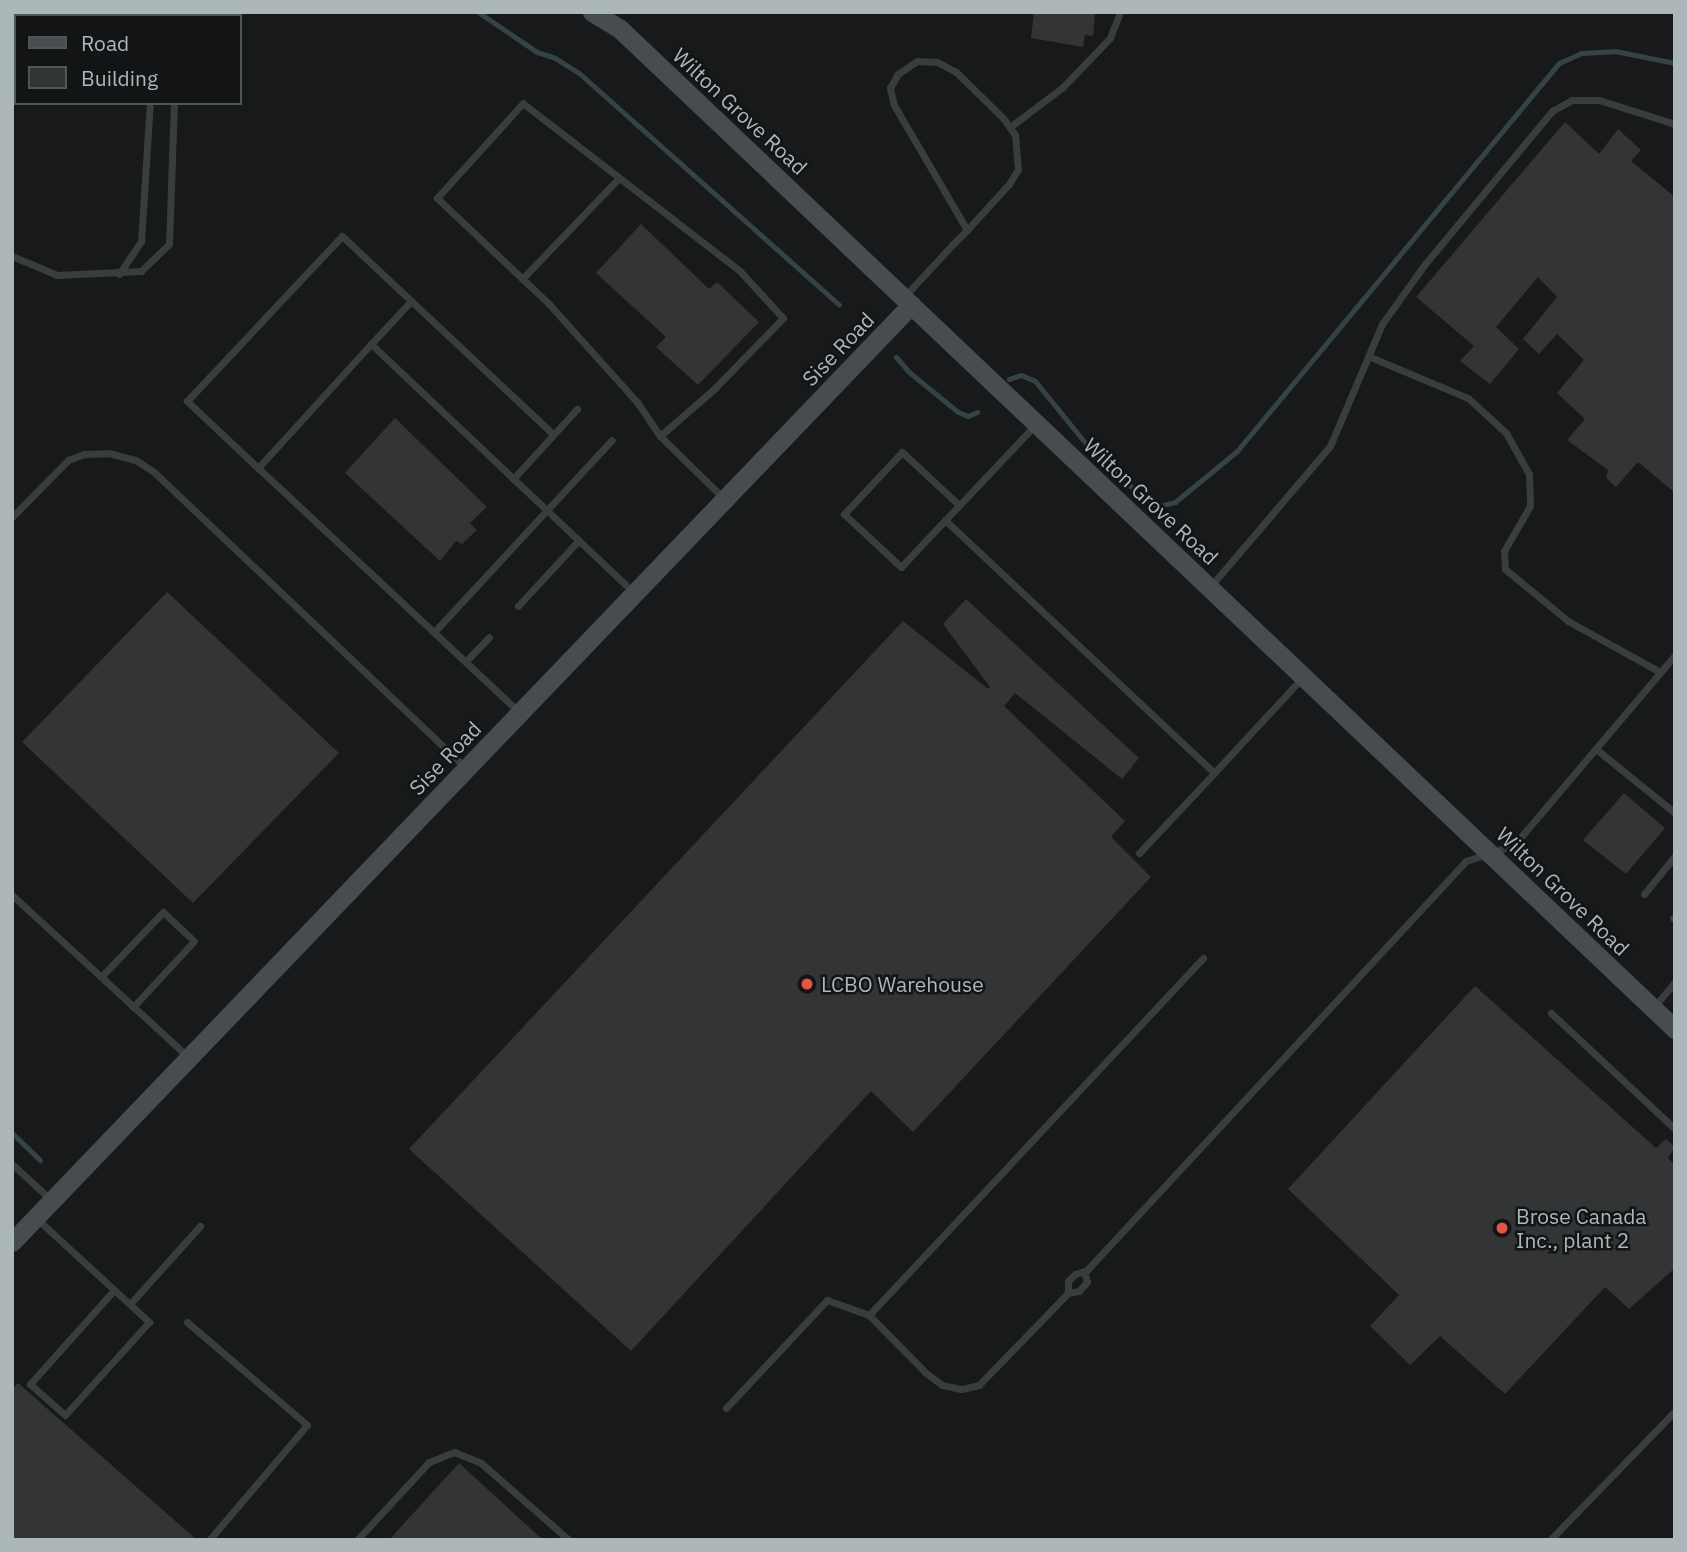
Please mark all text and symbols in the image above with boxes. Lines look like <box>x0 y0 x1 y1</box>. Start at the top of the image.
legend <box>14 14 242 105</box>
text: Road <box>81 29 129 57</box>
street label: Wilton Grove Road <box>668 42 812 180</box>
text: Building <box>81 64 158 92</box>
street label: Sise Road <box>797 307 879 391</box>
street label: Wilton Grove Road <box>1079 432 1223 570</box>
street label: Sise Road <box>404 716 486 800</box>
street label: Wilton Grove Road <box>1492 821 1634 961</box>
place label: LCBO Warehouse <box>821 971 984 997</box>
marker: LCBO Warehouse <box>799 976 815 992</box>
place label: Brose Canada Inc., plant 2 <box>1516 1203 1647 1253</box>
marker: Brose Canada Inc., plant 2 <box>1494 1220 1510 1236</box>

